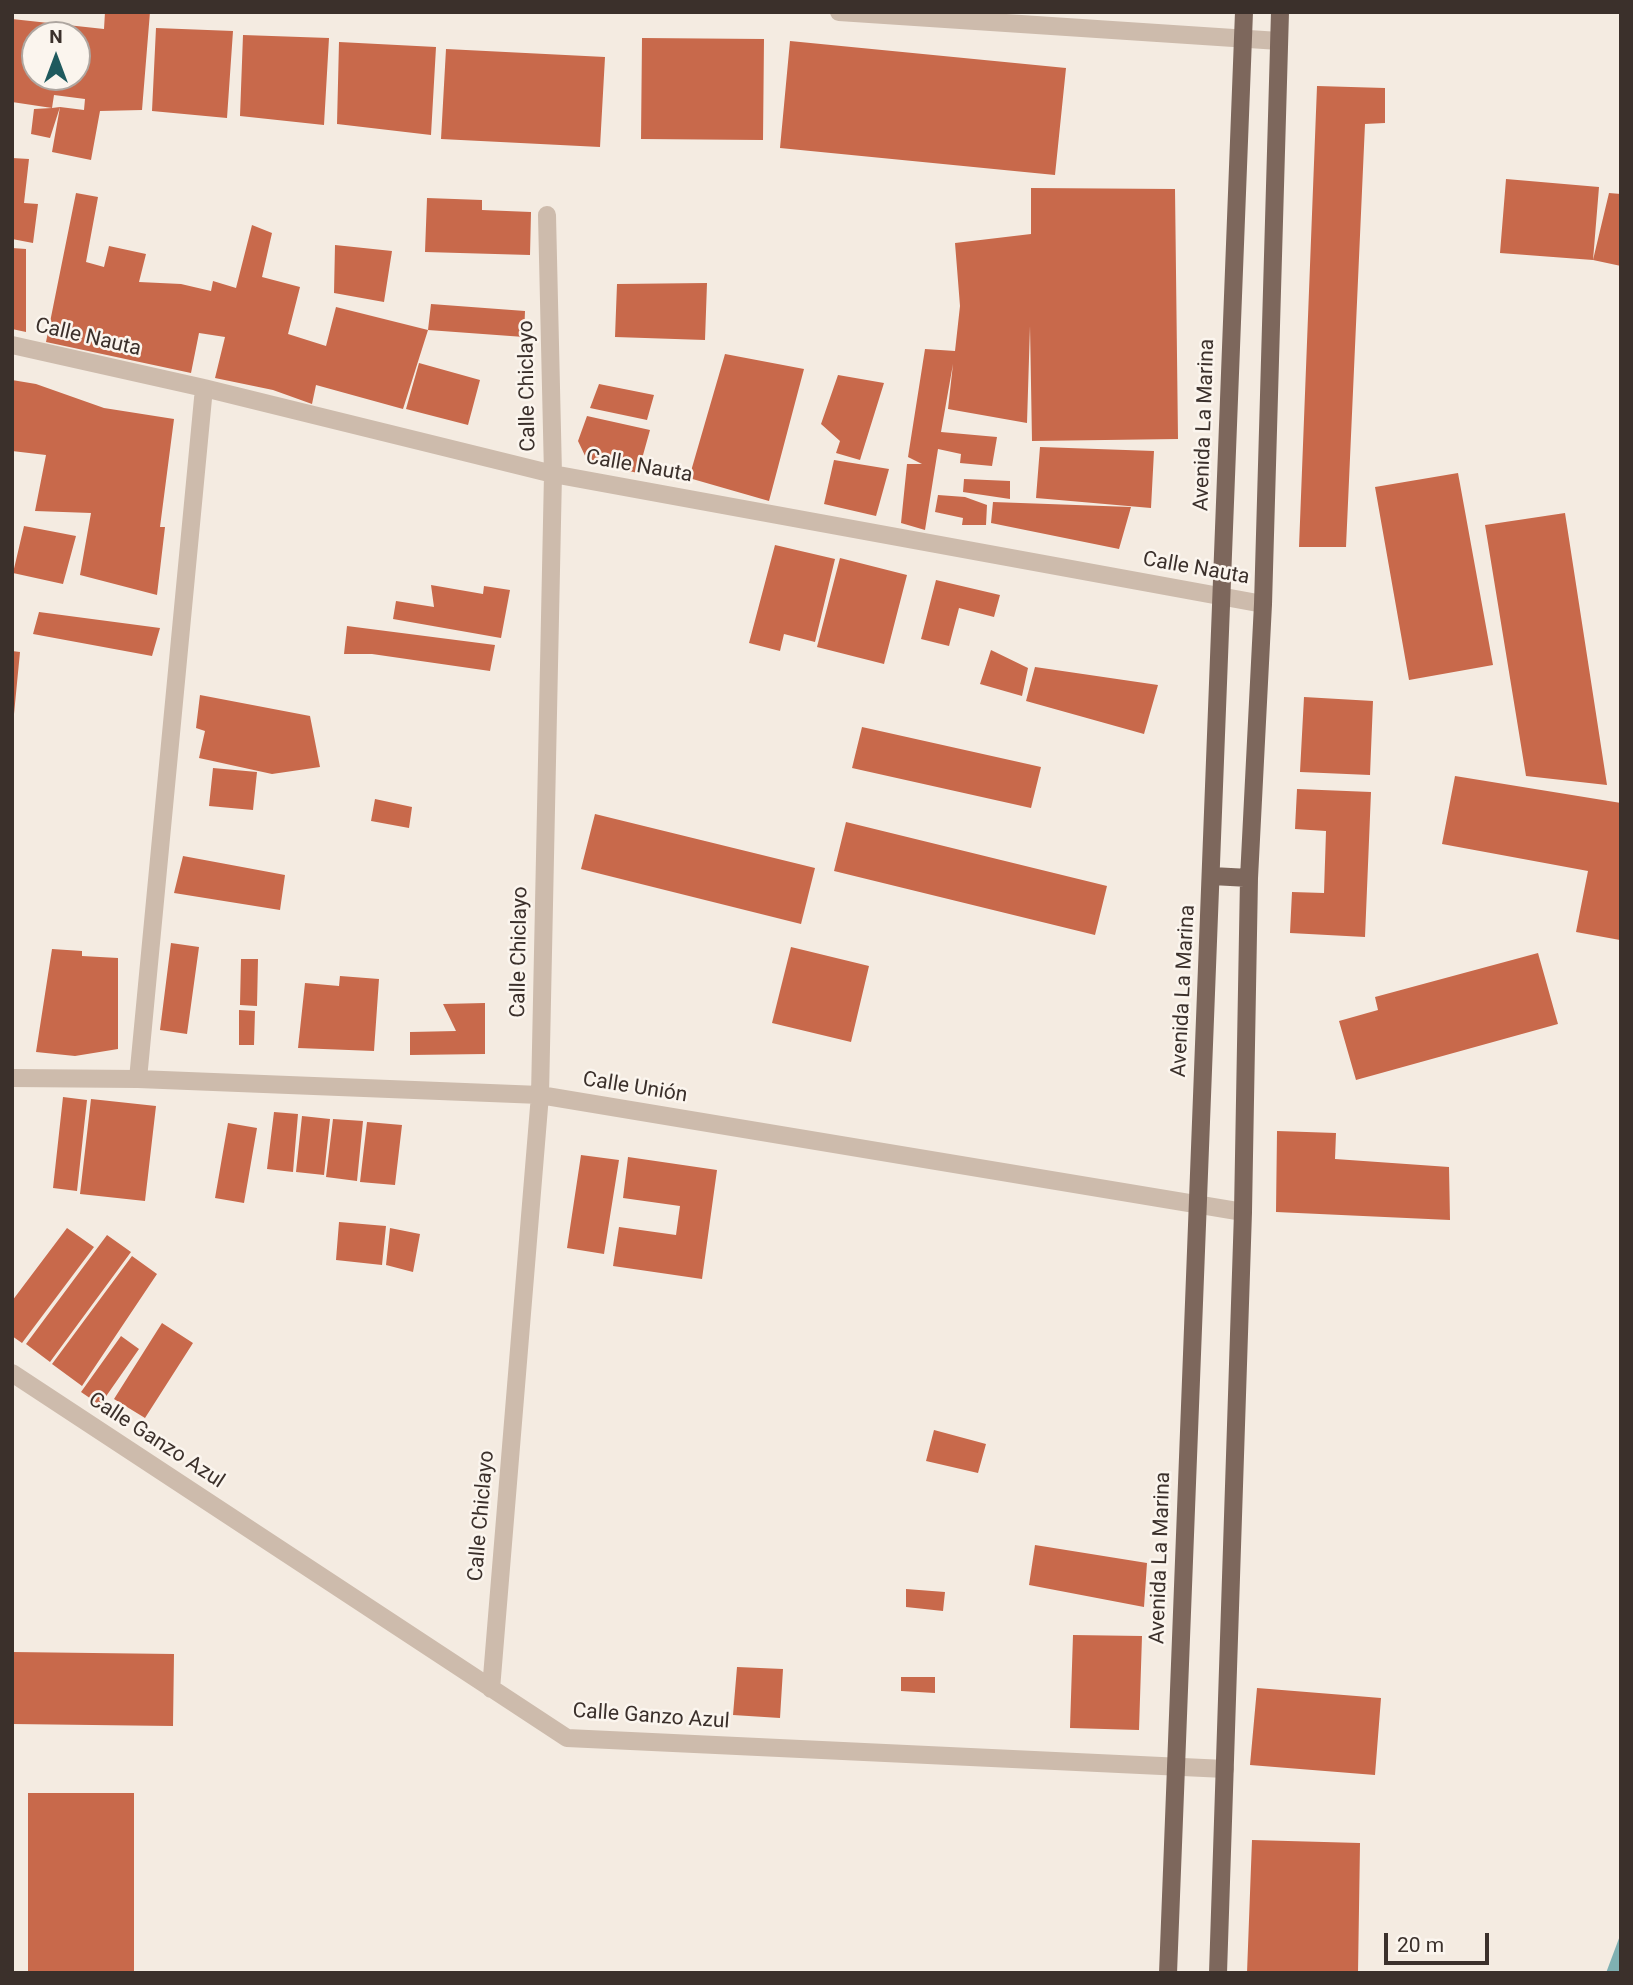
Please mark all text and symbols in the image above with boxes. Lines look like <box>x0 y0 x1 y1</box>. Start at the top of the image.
north arrow <box>21 21 91 91</box>
text: N <box>49 25 63 48</box>
street label: Calle Nauta <box>33 314 143 362</box>
street label: Calle Chiclayo <box>514 320 542 452</box>
street label: Avenida La Marina <box>1189 338 1221 512</box>
street label: Calle Nauta <box>584 445 694 489</box>
street label: Calle Nauta <box>1141 547 1251 591</box>
street label: Calle Chiclayo <box>506 886 534 1018</box>
street label: Avenida La Marina <box>1167 904 1201 1078</box>
street label: Calle Unión <box>581 1067 689 1109</box>
street label: Calle Ganzo Azul <box>83 1388 229 1494</box>
street label: Calle Chiclayo <box>464 1450 500 1582</box>
street label: Avenida La Marina <box>1145 1471 1177 1645</box>
street label: Calle Ganzo Azul <box>572 1699 730 1735</box>
scale bar <box>1388 1918 1493 1962</box>
text: 20 m <box>1397 1933 1444 1957</box>

